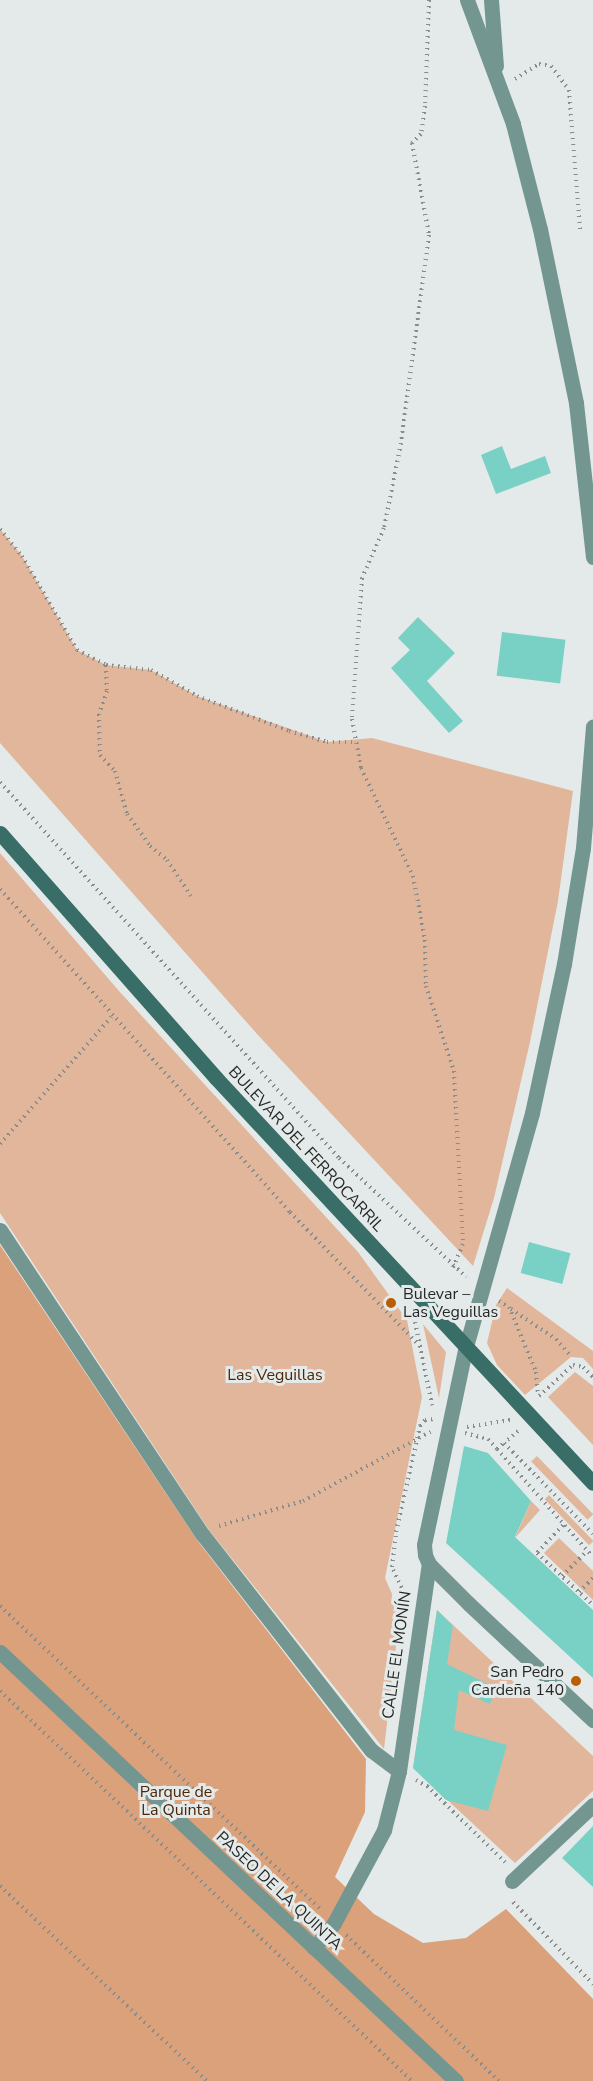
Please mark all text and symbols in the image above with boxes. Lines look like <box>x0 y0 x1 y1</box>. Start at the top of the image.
street label: BULEVAR DEL FERROCARRIL <box>224 1062 388 1236</box>
place label: Bulevar – Las Veguillas <box>403 1284 498 1322</box>
marker: Bulevar – Las Veguillas <box>384 1296 398 1310</box>
park label: Las Veguillas <box>227 1365 323 1385</box>
street label: CALLE EL MONÍN <box>379 1590 415 1720</box>
place label: San Pedro Cardeña 140 <box>471 1662 564 1700</box>
marker: San Pedro Cardeña 140 <box>569 1674 583 1688</box>
park label: Parque de La Quinta <box>140 1782 212 1820</box>
street label: PASEO DE LA QUINTA <box>212 1828 346 1954</box>

